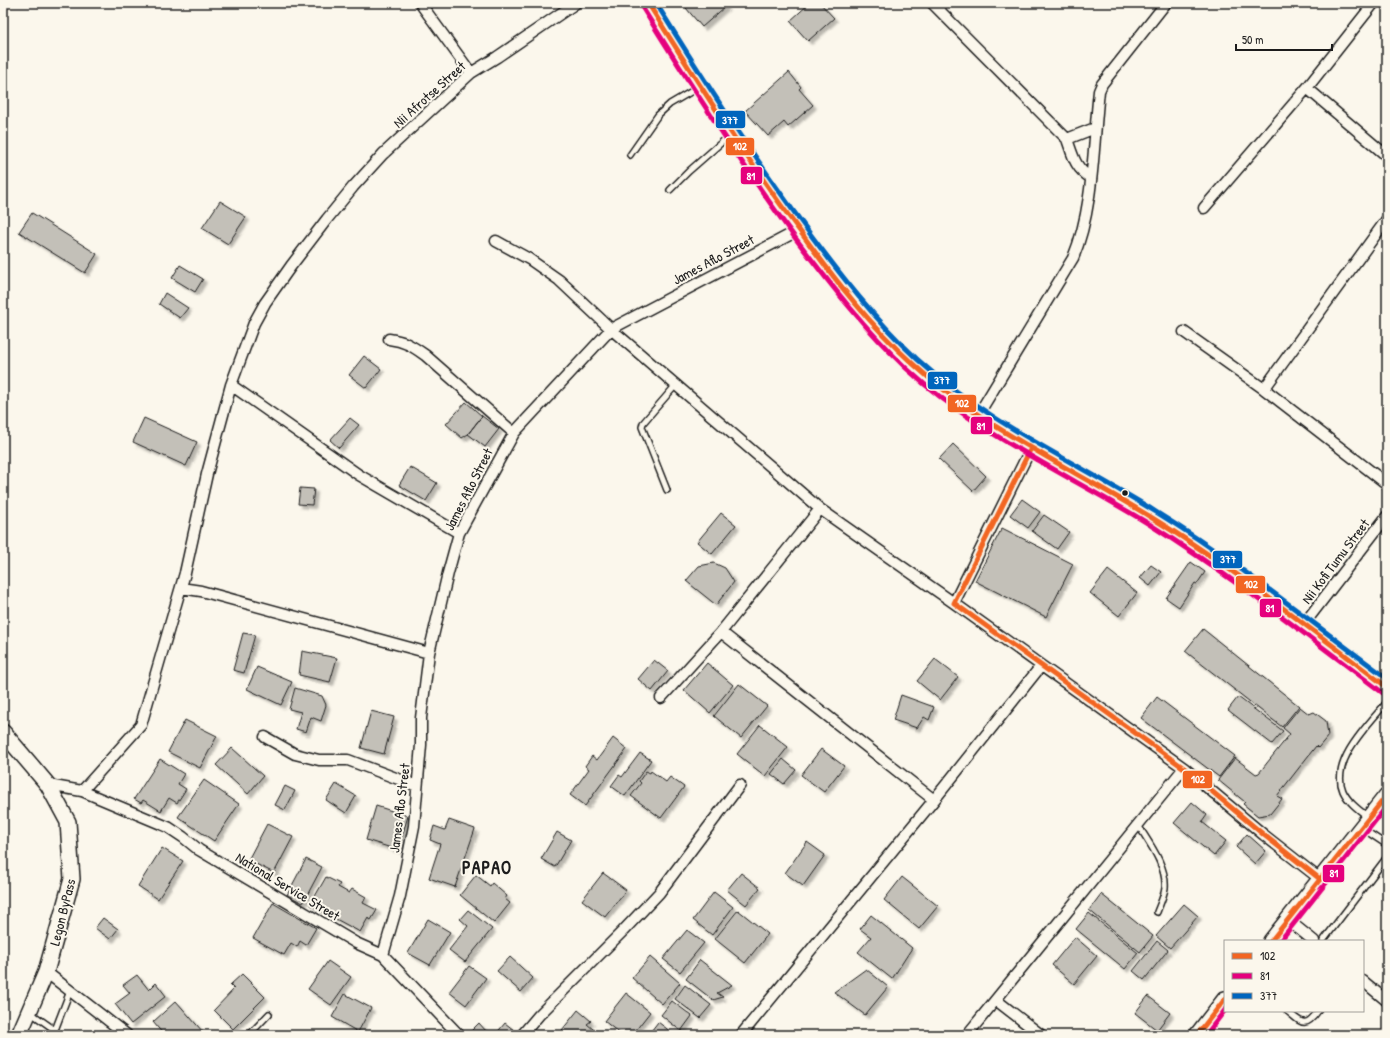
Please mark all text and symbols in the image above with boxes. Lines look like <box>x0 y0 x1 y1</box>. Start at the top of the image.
scale bar <box>1236 26 1332 52</box>
text: 50 m <box>1242 31 1263 48</box>
street label: Nii Afrotse Street <box>389 56 469 132</box>
line badge: 377 <box>715 110 746 129</box>
text: 377 <box>722 113 738 127</box>
line badge: 102 <box>725 137 755 156</box>
text: 102 <box>733 139 748 153</box>
line badge: 81 <box>740 166 763 185</box>
text: 81 <box>747 169 755 183</box>
street label: James Aflo Street <box>669 229 757 288</box>
line badge: 377 <box>927 371 958 390</box>
text: 377 <box>934 373 950 387</box>
line badge: 102 <box>947 394 977 413</box>
text: 102 <box>955 396 970 410</box>
line badge: 81 <box>970 416 993 435</box>
text: 81 <box>977 419 985 433</box>
street label: James Aflo Street <box>439 445 497 533</box>
unlabelled marker <box>1120 488 1130 498</box>
street label: Nii Kofi Tumu Street <box>1297 514 1373 607</box>
line badge: 377 <box>1212 550 1243 569</box>
text: 377 <box>1220 552 1236 566</box>
line badge: 102 <box>1235 575 1266 594</box>
text: 102 <box>1244 577 1259 591</box>
line badge: 81 <box>1259 598 1282 618</box>
text: 81 <box>1266 601 1274 615</box>
street label: James Aflo Street <box>384 762 414 854</box>
line badge: 102 <box>1182 770 1213 789</box>
text: 102 <box>1191 772 1206 786</box>
street label: National Service Street <box>232 847 344 925</box>
district label: PAPAO <box>462 855 512 880</box>
line badge: 81 <box>1322 864 1345 883</box>
text: 81 <box>1330 866 1338 880</box>
street label: Legon ByPass <box>45 877 80 948</box>
legend <box>1224 940 1364 1012</box>
text: 102 <box>1260 947 1276 964</box>
text: 81 <box>1260 967 1270 984</box>
text: 377 <box>1260 987 1277 1004</box>

